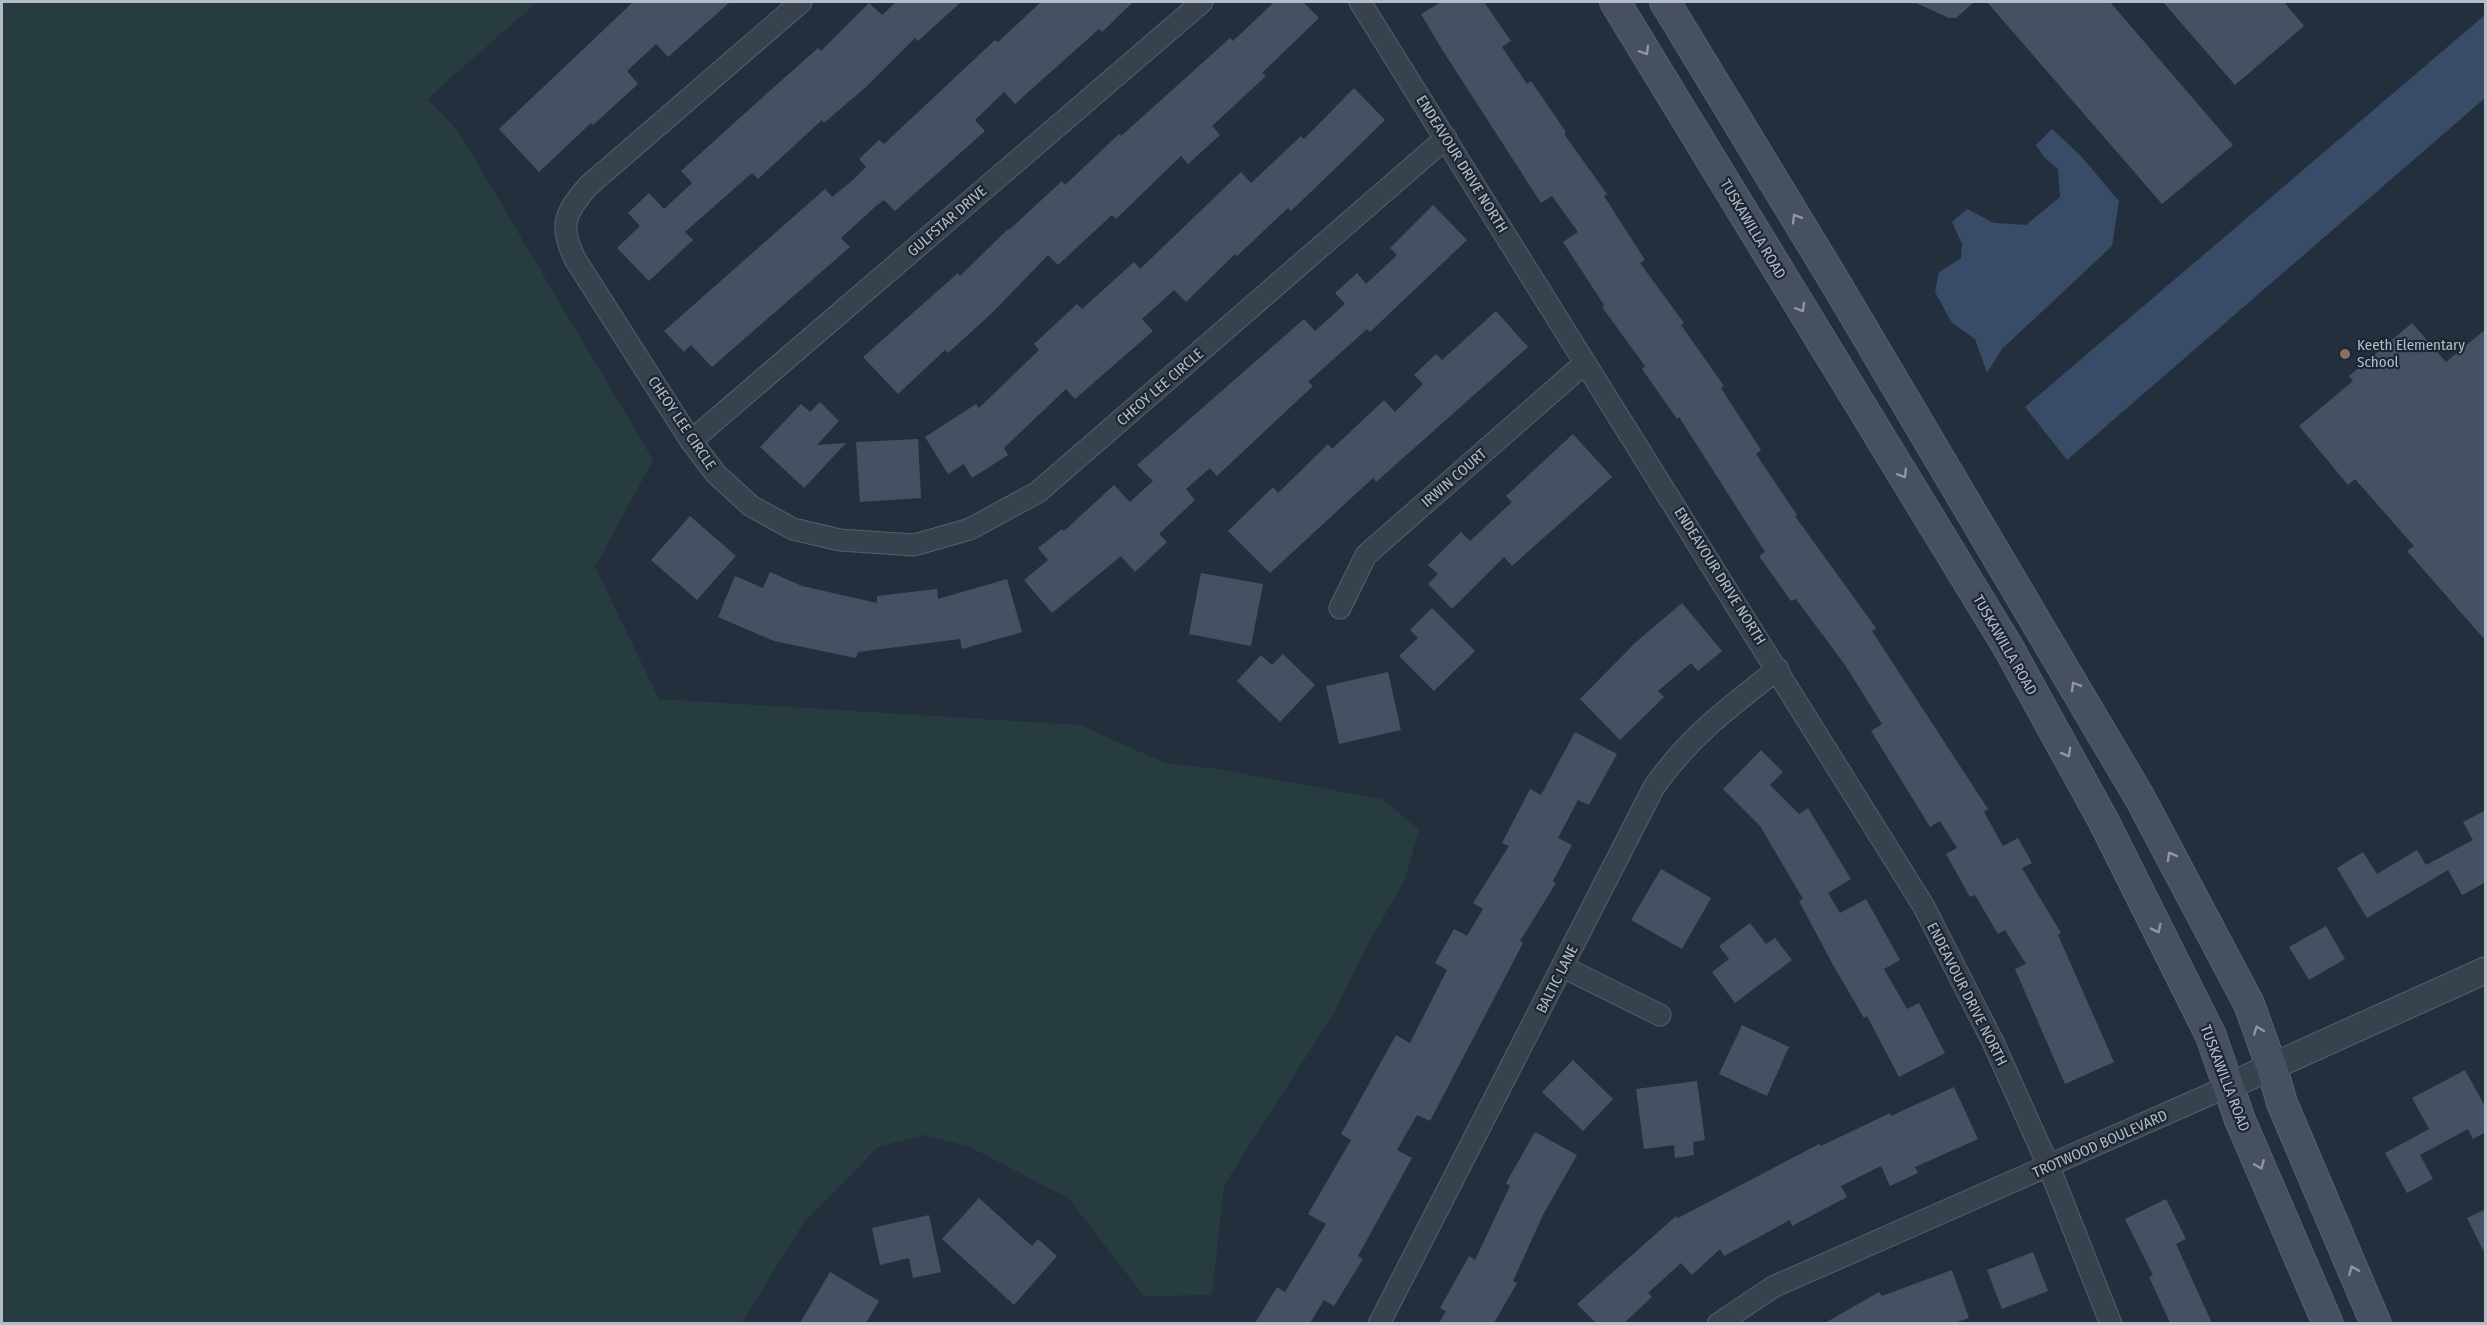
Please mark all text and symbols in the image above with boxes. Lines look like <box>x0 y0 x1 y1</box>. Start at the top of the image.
one-way arrow <box>1638 45 1649 55</box>
street label: ENDEAVOUR DRIVE NORTH <box>1412 92 1512 236</box>
street label: TUSKAWILLA ROAD <box>1716 176 1790 282</box>
street label: GULFSTAR DRIVE <box>904 182 990 260</box>
one-way arrow <box>1792 214 1804 224</box>
one-way arrow <box>1794 301 1805 312</box>
place label: Keeth Elementary School <box>2357 336 2465 371</box>
street label: CHEOY LEE CIRCLE <box>1113 345 1207 429</box>
marker: Keeth Elementary School <box>2338 347 2352 361</box>
street label: CHEOY LEE CIRCLE <box>644 373 720 473</box>
street label: IRWIN COURT <box>1418 445 1490 511</box>
one-way arrow <box>1895 468 1907 478</box>
street label: ENDEAVOUR DRIVE NORTH <box>1670 504 1770 648</box>
street label: TUSKAWILLA ROAD <box>1969 592 2041 698</box>
one-way arrow <box>2071 682 2082 692</box>
one-way arrow <box>2060 747 2071 758</box>
one-way arrow <box>2167 852 2178 862</box>
street label: ENDEAVOUR DRIVE NORTH <box>1923 919 2011 1069</box>
one-way arrow <box>2150 922 2162 933</box>
street label: BALTIC LANE <box>1532 942 1582 1016</box>
street label: TUSKAWILLA ROAD <box>2196 1022 2254 1134</box>
one-way arrow <box>2253 1025 2266 1036</box>
street label: TROTWOOD BOULEVARD <box>2030 1106 2170 1182</box>
one-way arrow <box>2253 1159 2265 1170</box>
one-way arrow <box>2348 1265 2360 1276</box>

